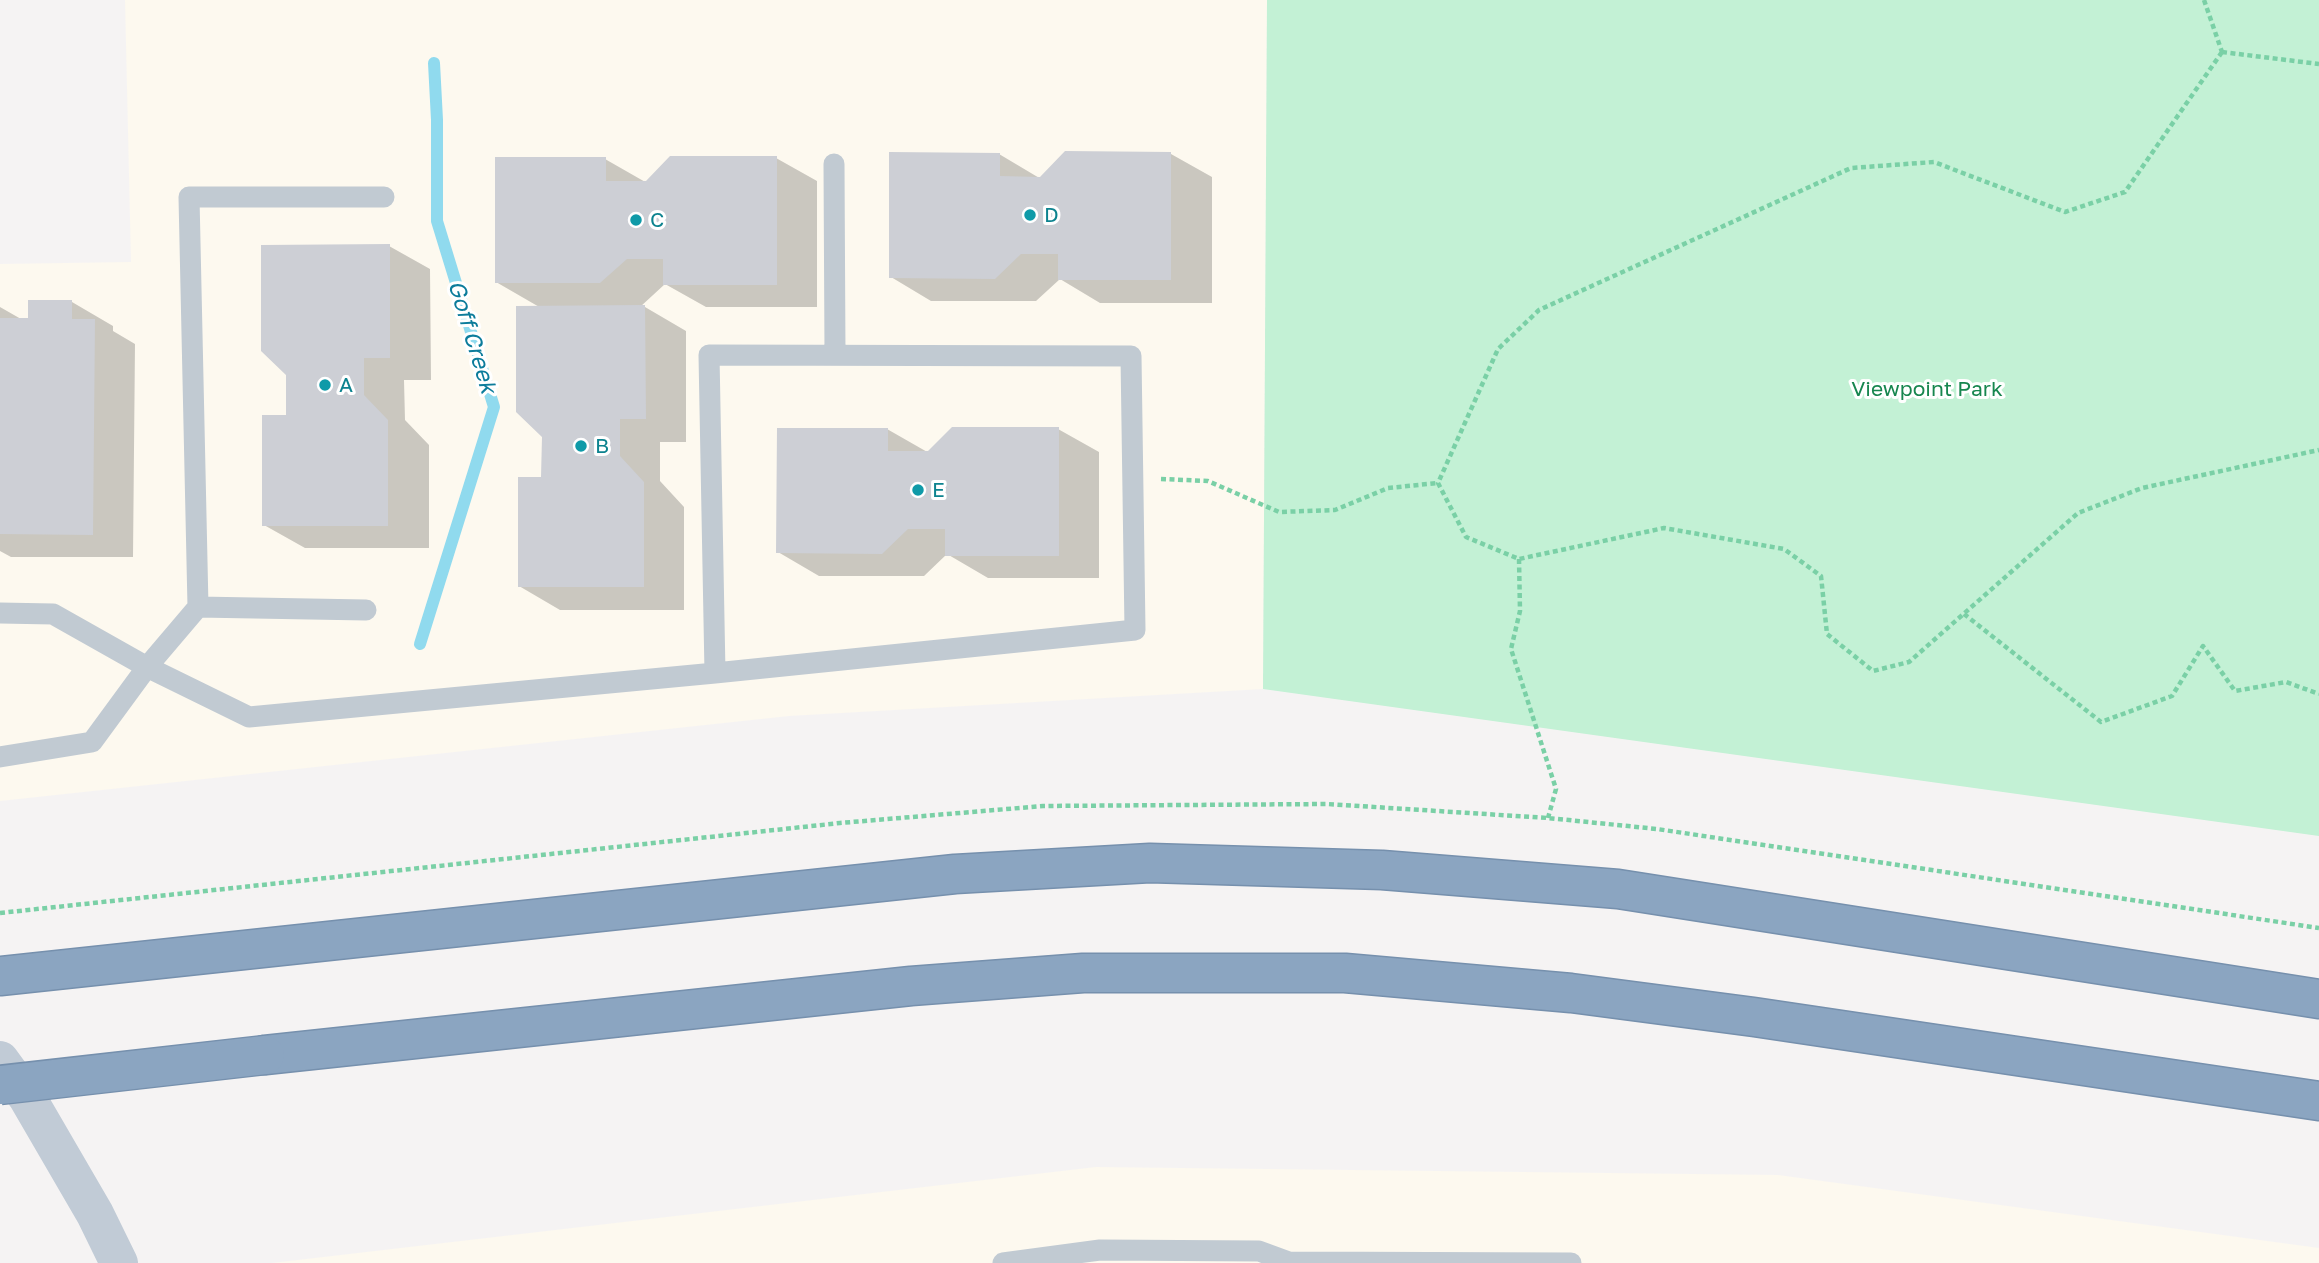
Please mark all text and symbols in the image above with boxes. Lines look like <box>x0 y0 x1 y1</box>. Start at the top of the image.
place label: D <box>1044 202 1059 228</box>
place label: C <box>650 207 664 233</box>
marker: D <box>1022 207 1038 223</box>
marker: C <box>628 212 644 228</box>
water label: Goff Creek <box>442 277 502 397</box>
place label: A <box>339 372 353 398</box>
park label: Viewpoint Park <box>1851 376 2003 402</box>
marker: A <box>317 377 333 393</box>
place label: B <box>595 433 609 459</box>
marker: B <box>573 438 589 454</box>
place label: E <box>932 477 945 503</box>
marker: E <box>910 482 926 498</box>

